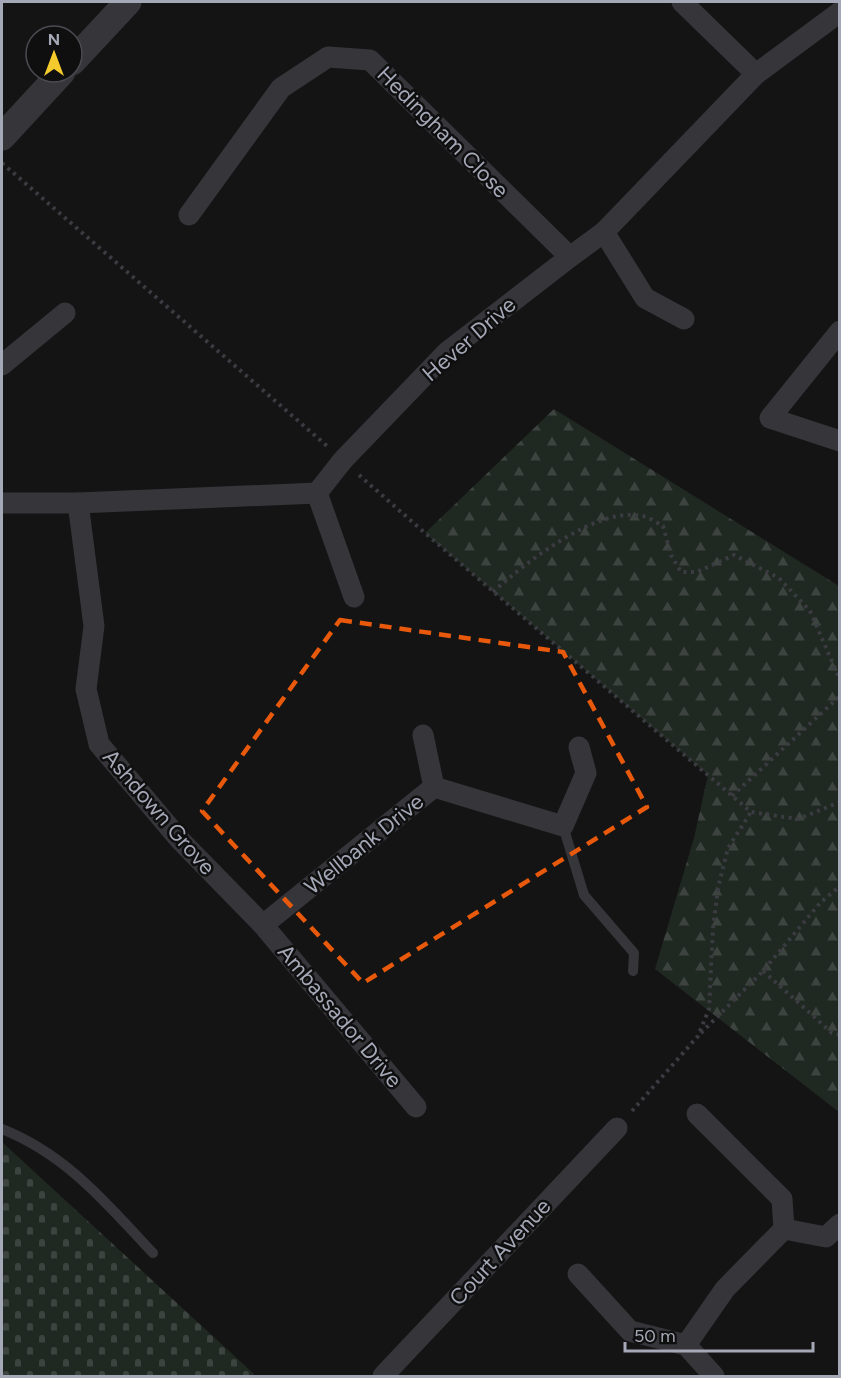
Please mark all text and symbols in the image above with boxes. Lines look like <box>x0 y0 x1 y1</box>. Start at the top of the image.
north arrow <box>24 24 84 84</box>
text: N <box>48 30 60 49</box>
street label: Hedingham Close <box>372 61 514 203</box>
street label: Hever Drive <box>417 291 521 387</box>
street label: Ashdown Grove <box>97 744 221 880</box>
street label: Wellbank Drive <box>299 788 429 900</box>
street label: Ambassador Drive <box>272 939 408 1093</box>
street label: Court Avenue <box>444 1193 556 1311</box>
scale bar <box>625 1315 812 1353</box>
text: 50 m <box>634 1325 676 1347</box>

